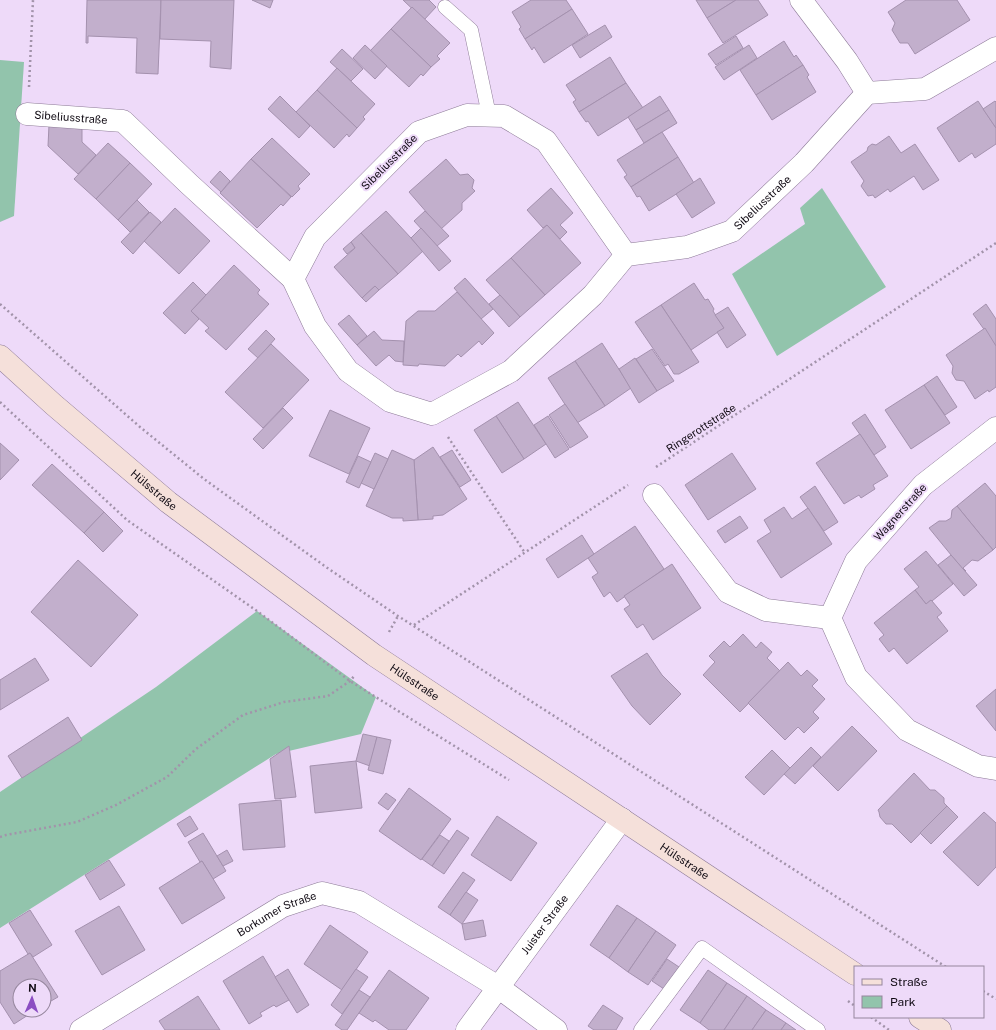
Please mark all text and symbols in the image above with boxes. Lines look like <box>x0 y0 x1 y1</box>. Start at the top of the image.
street label: Sibeliusstraße <box>34 109 108 126</box>
street label: Sibeliusstraße <box>359 132 419 192</box>
street label: Sibeliusstraße <box>731 173 793 232</box>
street label: Ringerottstraße <box>664 401 738 455</box>
street label: Hülsstraße <box>129 467 179 513</box>
street label: Wagnerstraße <box>871 481 929 543</box>
street label: Hülsstraße <box>388 661 441 703</box>
street label: Hülsstraße <box>658 840 711 882</box>
street label: Borkumer Straße <box>235 889 318 939</box>
street label: Juister Straße <box>519 892 570 956</box>
legend <box>854 966 984 1018</box>
text: Straße <box>890 975 928 989</box>
north arrow <box>12 978 52 1018</box>
text: N <box>28 982 37 994</box>
text: Park <box>890 995 916 1009</box>

